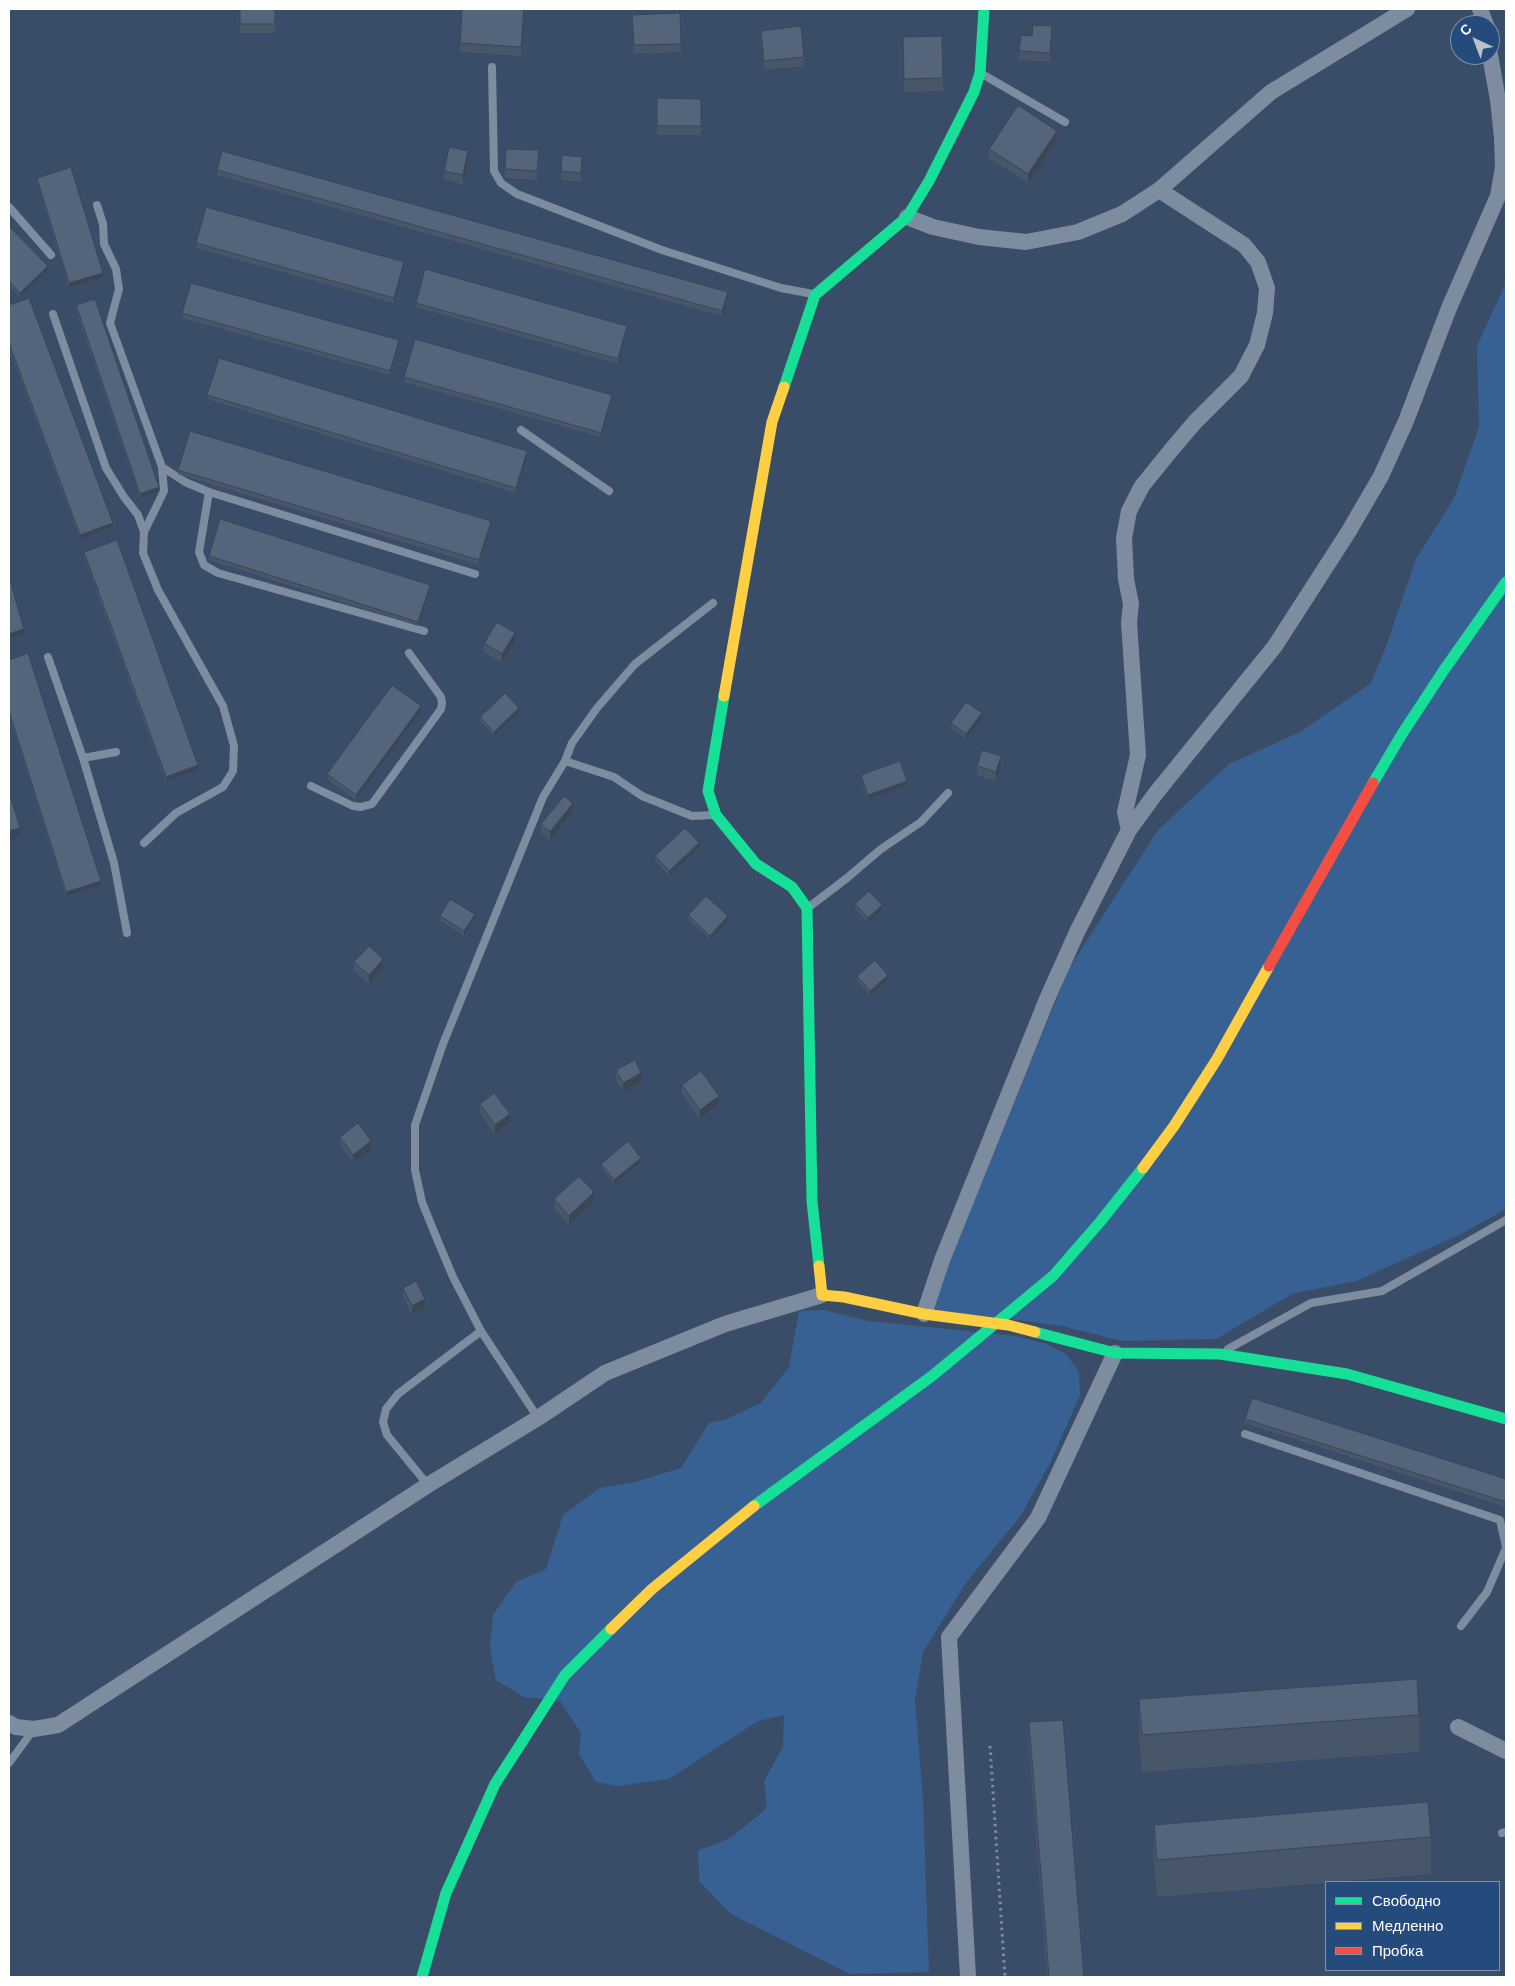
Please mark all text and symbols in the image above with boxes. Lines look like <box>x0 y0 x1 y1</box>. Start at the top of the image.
north arrow <box>1450 15 1500 65</box>
text: С <box>1456 20 1475 39</box>
legend <box>1325 1881 1500 1971</box>
text: Свободно <box>1372 1892 1441 1909</box>
text: Медленно <box>1372 1917 1443 1934</box>
text: Пробка <box>1372 1942 1423 1959</box>

